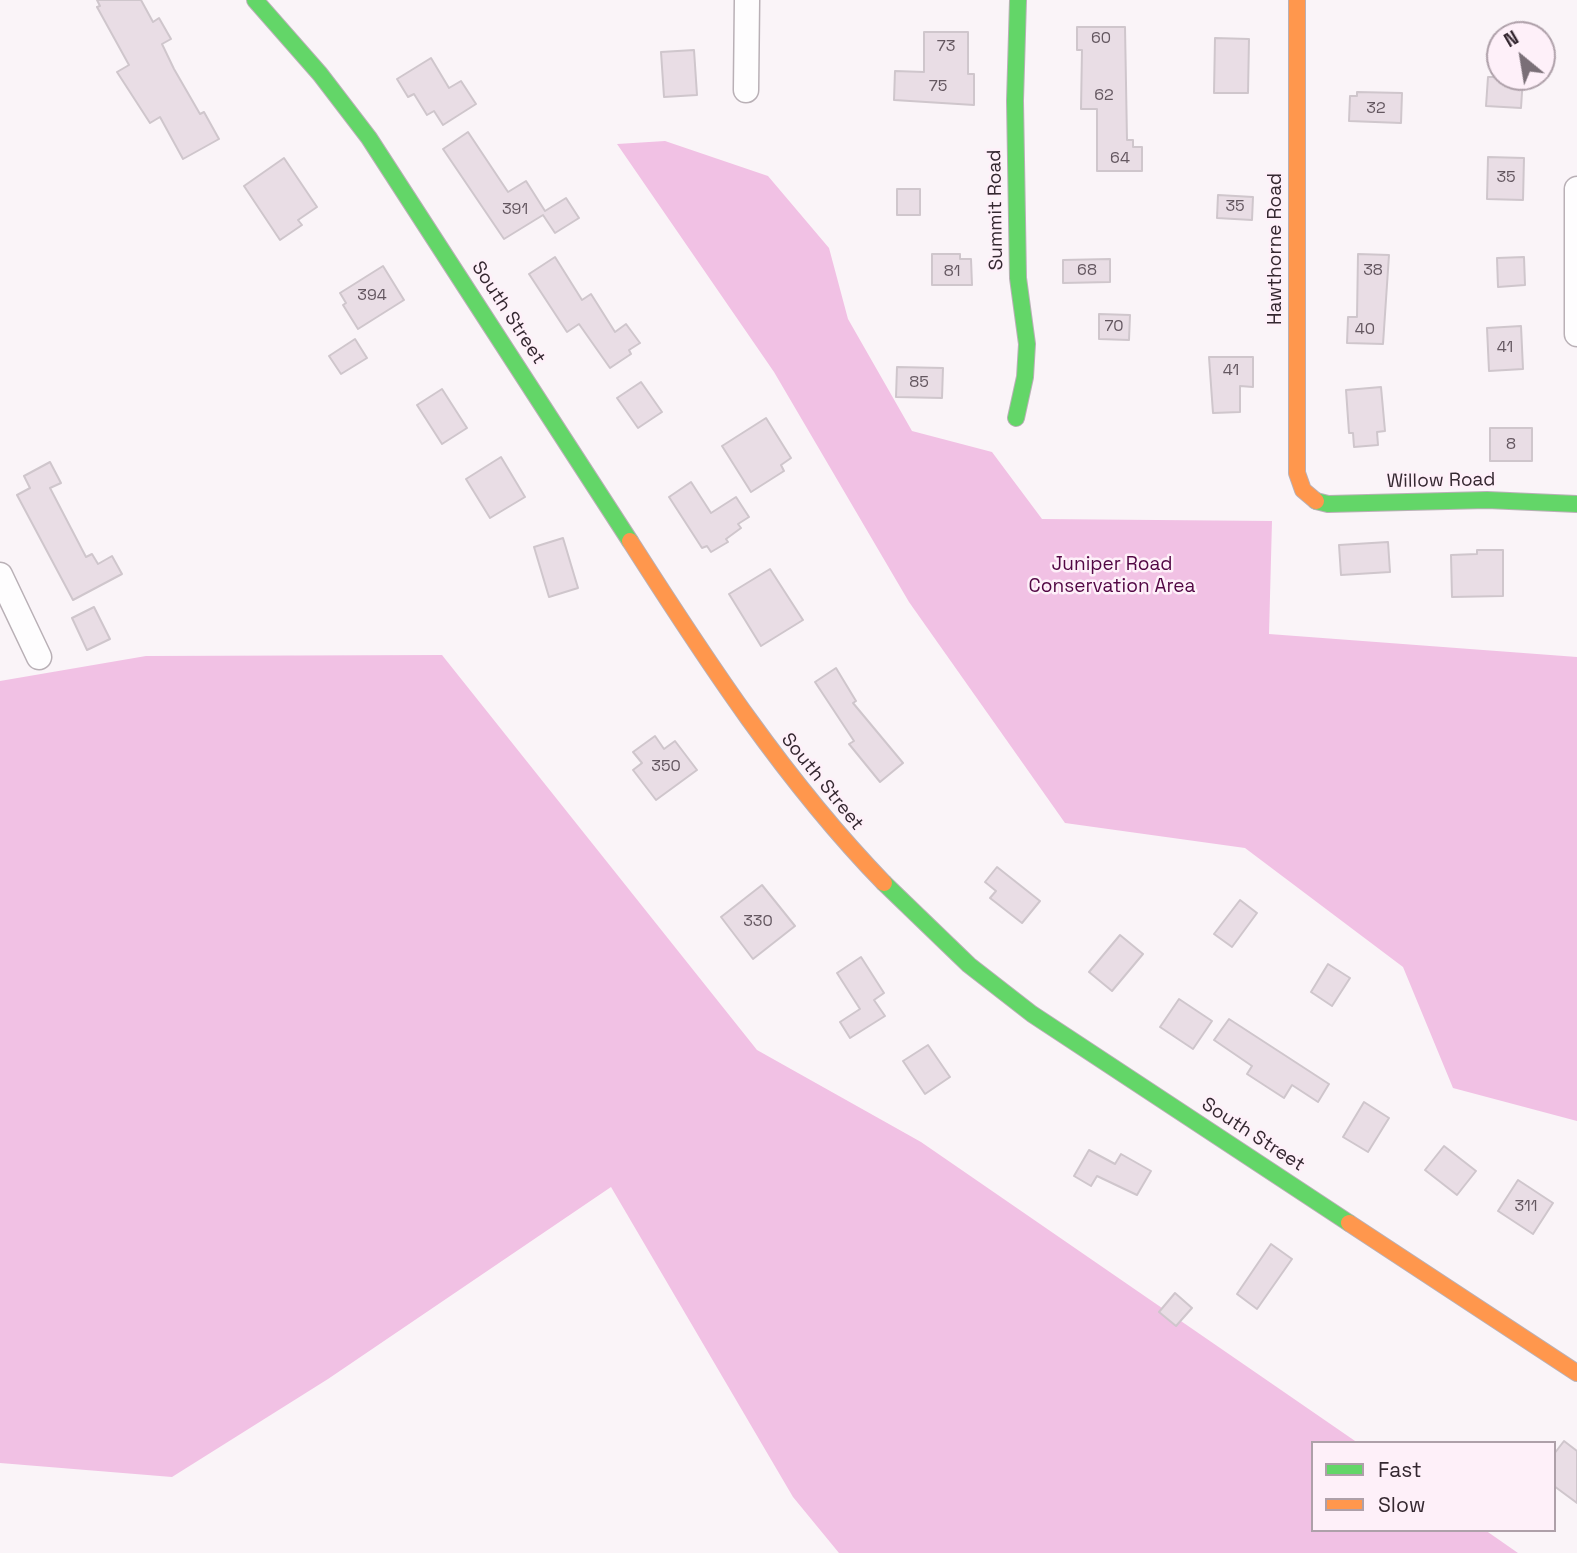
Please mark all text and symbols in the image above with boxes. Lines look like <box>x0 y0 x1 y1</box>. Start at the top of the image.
north arrow <box>1486 21 1556 91</box>
text: N <box>1499 25 1523 53</box>
house number: 60 <box>1091 29 1111 49</box>
house number: 73 <box>937 37 955 57</box>
house number: 75 <box>929 77 947 97</box>
house number: 62 <box>1094 86 1114 106</box>
house number: 32 <box>1366 99 1386 119</box>
street label: Summit Road <box>984 149 1008 271</box>
house number: 64 <box>1110 149 1130 169</box>
house number: 35 <box>1496 168 1516 188</box>
street label: Hawthorne Road <box>1265 173 1287 325</box>
house number: 35 <box>1225 197 1245 217</box>
house number: 391 <box>502 200 528 220</box>
street label: South Street <box>466 257 550 369</box>
house number: 68 <box>1077 261 1097 281</box>
house number: 38 <box>1363 261 1383 281</box>
house number: 81 <box>944 262 960 282</box>
house number: 394 <box>357 286 387 306</box>
house number: 70 <box>1104 317 1124 337</box>
house number: 40 <box>1355 320 1375 340</box>
house number: 41 <box>1497 338 1513 358</box>
house number: 41 <box>1223 361 1239 381</box>
house number: 85 <box>909 373 929 393</box>
house number: 8 <box>1506 435 1516 455</box>
street label: Willow Road <box>1386 469 1496 493</box>
park label: Juniper Road Conservation Area <box>1029 554 1195 598</box>
street label: South Street <box>776 729 868 835</box>
house number: 350 <box>651 757 681 777</box>
house number: 330 <box>743 912 773 932</box>
street label: South Street <box>1197 1093 1309 1177</box>
house number: 311 <box>1515 1197 1537 1217</box>
legend <box>1311 1441 1556 1532</box>
text: Fast <box>1378 1456 1422 1483</box>
text: Slow <box>1378 1491 1426 1518</box>

